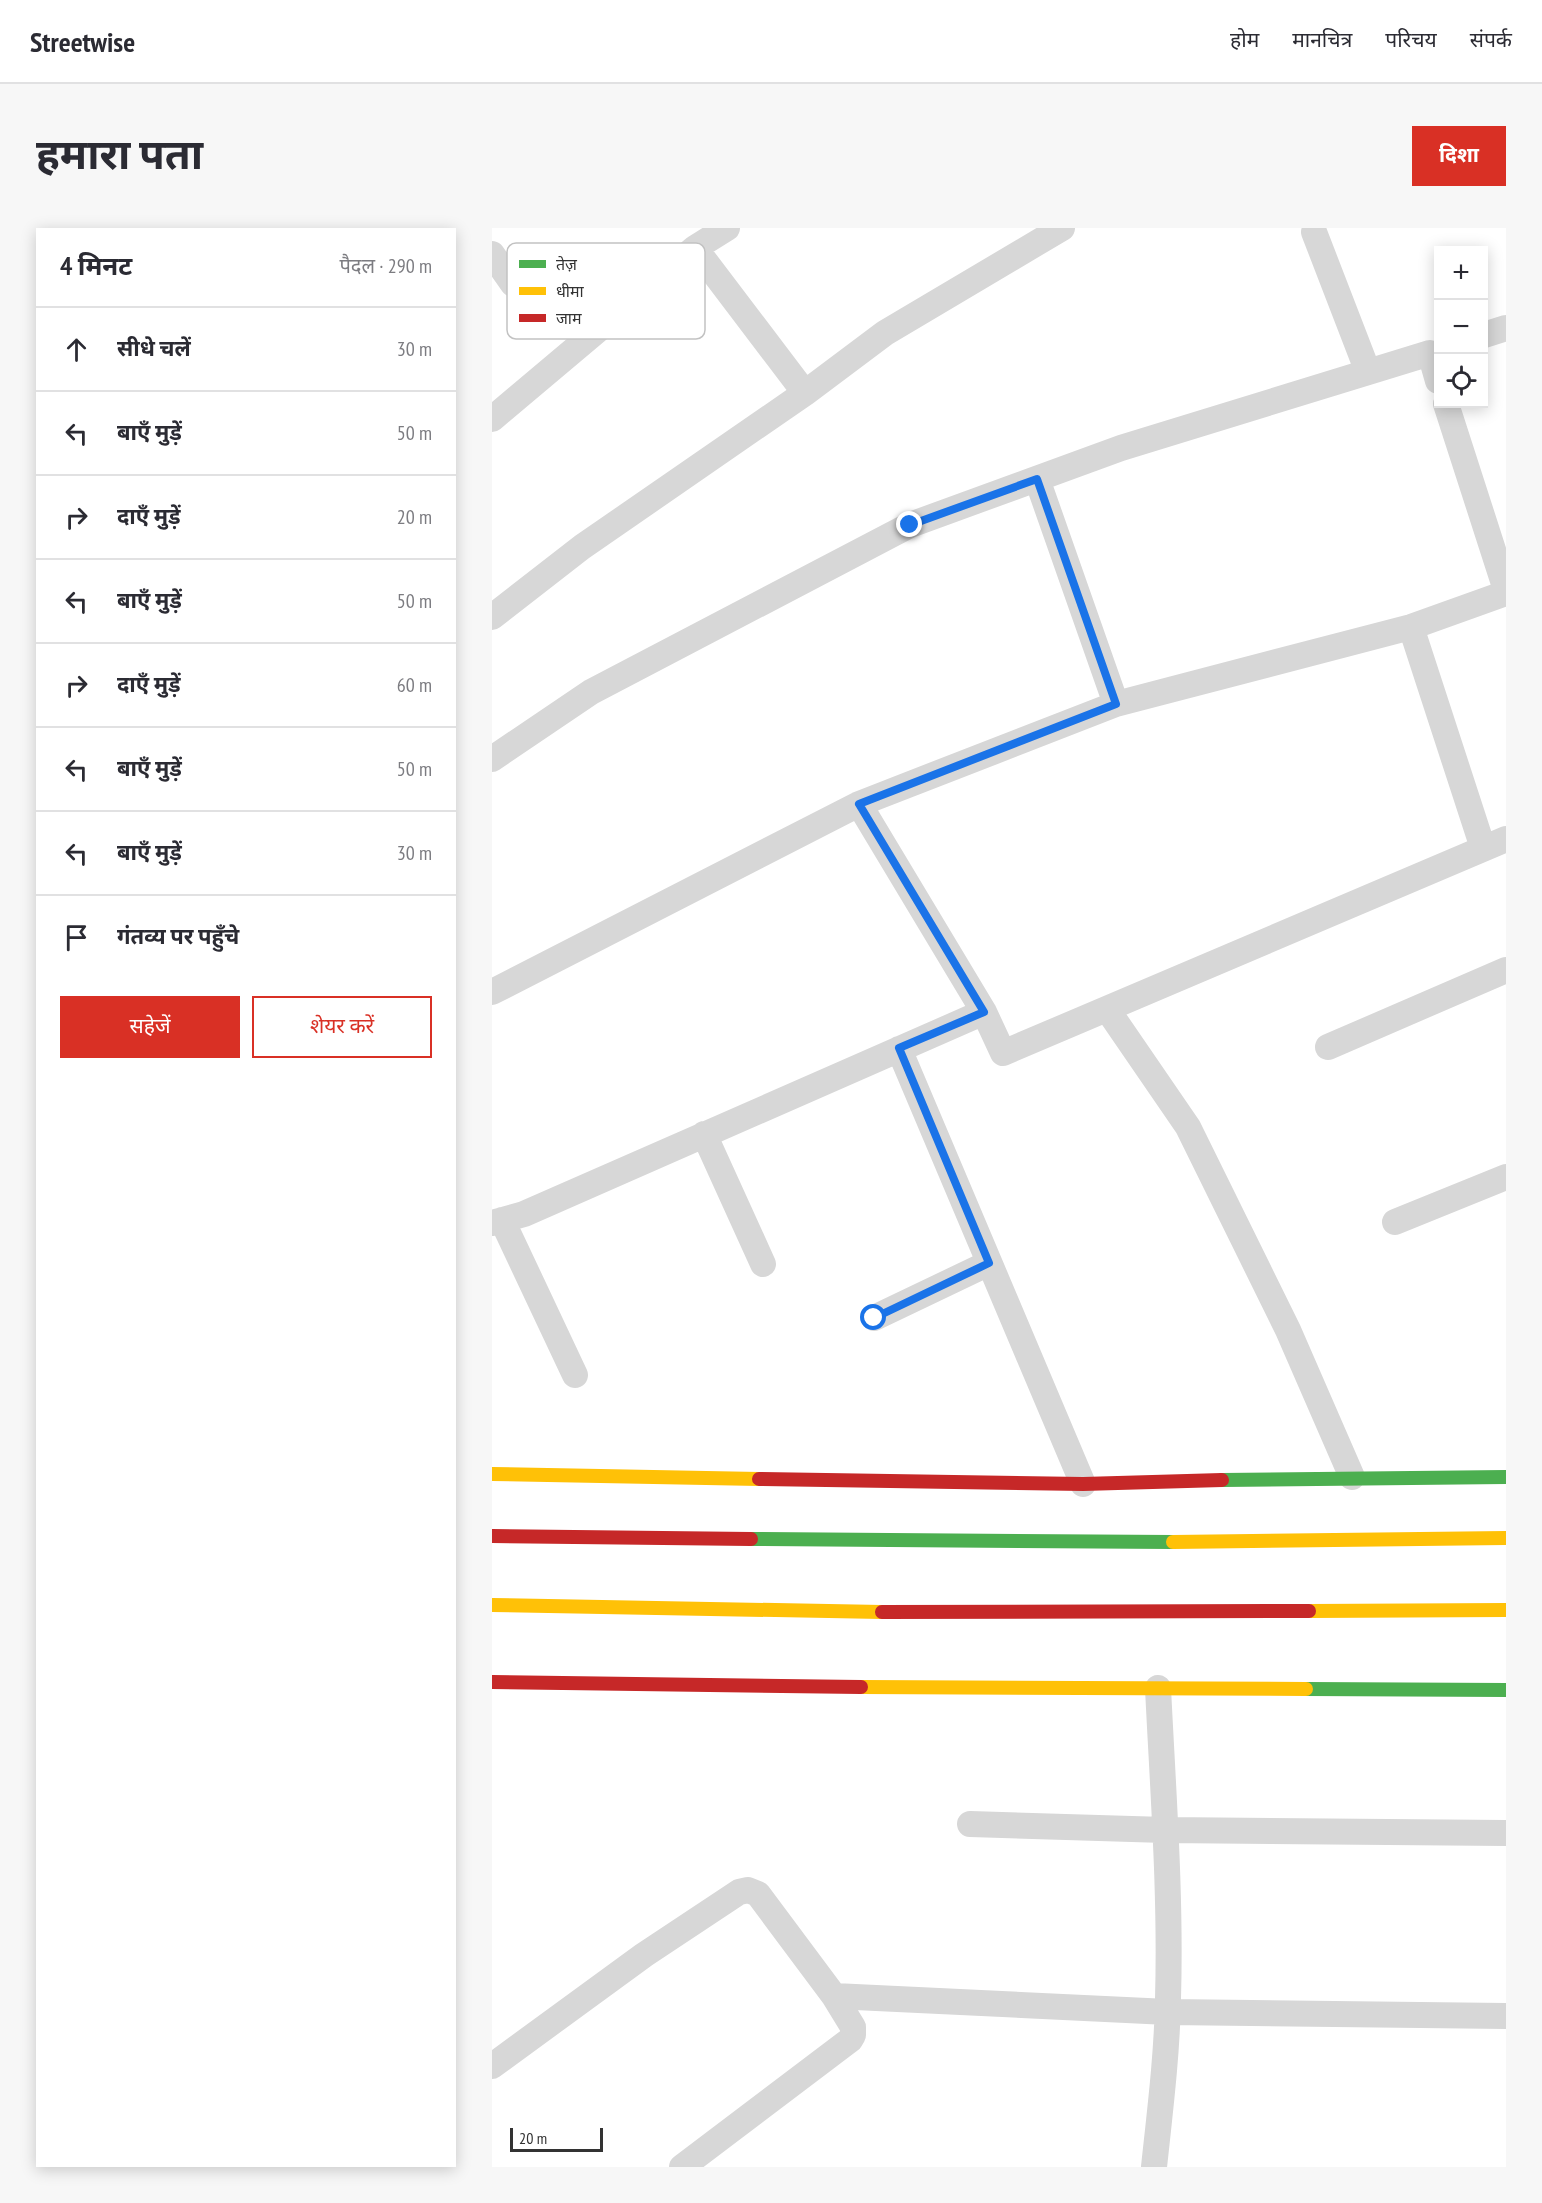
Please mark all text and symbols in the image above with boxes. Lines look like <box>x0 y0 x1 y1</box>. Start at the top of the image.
text: Streetwise <box>30 23 135 60</box>
text: होम <box>1230 26 1259 53</box>
text: मानचित्र <box>1292 26 1352 53</box>
text: परिचय <box>1385 26 1437 53</box>
text: संपर्क <box>1470 26 1512 53</box>
text: हमारा पता <box>36 126 203 181</box>
button: दिशा <box>1412 126 1506 186</box>
legend <box>507 243 705 339</box>
map controls <box>1434 246 1488 408</box>
button: + <box>1434 246 1488 300</box>
text: 4 मिनट <box>60 249 132 282</box>
text: पैदल · 290 m <box>339 253 432 279</box>
text: तेज़ <box>556 254 578 274</box>
text: धीमा <box>556 281 585 301</box>
button: − <box>1434 300 1488 354</box>
text: जाम <box>556 308 582 328</box>
icon: ahead <box>60 333 93 366</box>
text: सीधे चलें <box>117 334 191 362</box>
text: 30 m <box>397 336 432 362</box>
button: locate <box>1434 354 1488 408</box>
icon: left <box>60 417 93 450</box>
text: बाएँ मुड़ें <box>117 418 182 446</box>
text: 50 m <box>397 420 432 446</box>
icon: right <box>60 501 93 534</box>
text: दाएँ मुड़ें <box>117 502 181 530</box>
text: 20 m <box>397 504 432 530</box>
route end <box>896 511 922 537</box>
icon: left <box>60 585 93 618</box>
text: बाएँ मुड़ें <box>117 586 182 614</box>
text: 50 m <box>397 588 432 614</box>
icon: right <box>60 669 93 702</box>
text: दाएँ मुड़ें <box>117 670 181 698</box>
text: 60 m <box>397 672 432 698</box>
icon: left <box>60 753 93 786</box>
text: बाएँ मुड़ें <box>117 754 182 782</box>
text: 50 m <box>397 756 432 782</box>
icon: left <box>60 837 93 870</box>
text: बाएँ मुड़ें <box>117 838 182 866</box>
text: 30 m <box>397 840 432 866</box>
icon: arrive <box>60 921 93 954</box>
text: गंतव्य पर पहुँचे <box>117 922 239 950</box>
button: सहेजें <box>60 996 240 1058</box>
button: शेयर करें <box>252 996 432 1058</box>
route start <box>860 1304 886 1330</box>
scale bar <box>510 2125 603 2152</box>
text: 20 m <box>519 2128 547 2148</box>

